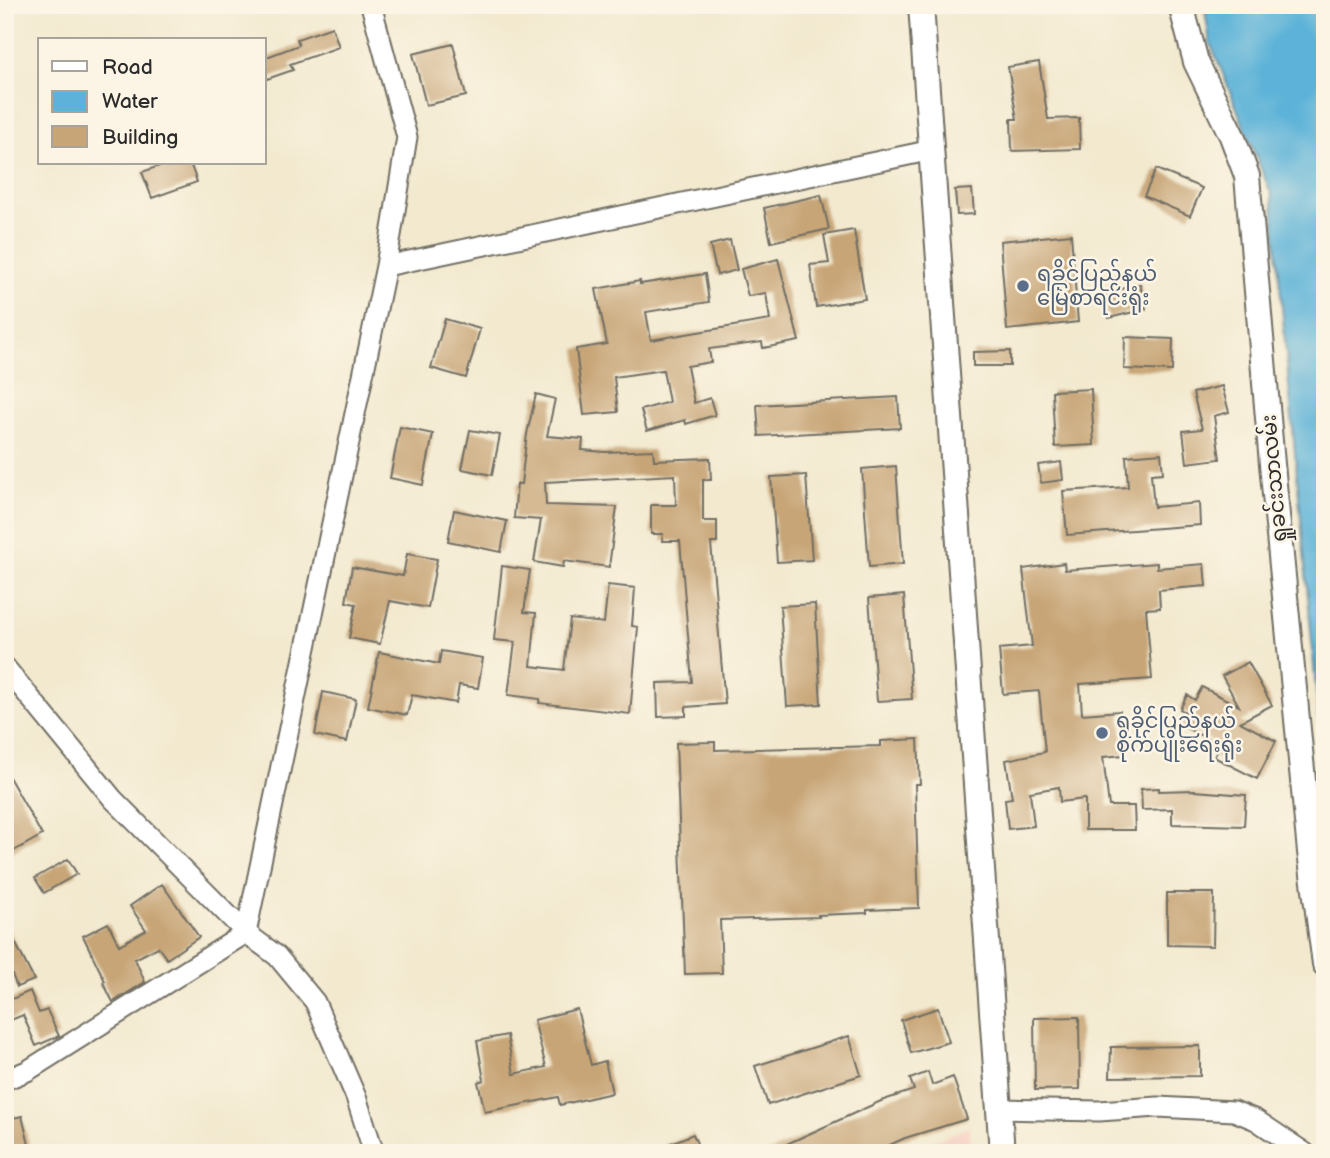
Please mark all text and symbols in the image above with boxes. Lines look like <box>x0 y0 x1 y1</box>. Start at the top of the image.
legend <box>38 38 266 164</box>
text: Road <box>102 55 153 80</box>
text: Water <box>102 89 158 114</box>
text: Building <box>102 125 178 150</box>
place label: ရခိုင်ပြည်နယ် မြေစာရင်းရုံး <box>1037 258 1157 315</box>
marker: ရခိုင်ပြည်နယ် မြေစာရင်းရုံး <box>1015 278 1031 294</box>
street label: ရှုခင်းသာလမ်း <box>1252 413 1297 545</box>
place label: ရခိုင်ပြည်နယ် စိုက်ပျိုးရေးရုံး <box>1116 705 1242 763</box>
marker: ရခိုင်ပြည်နယ် စိုက်ပျိုးရေးရုံး <box>1094 725 1110 741</box>

